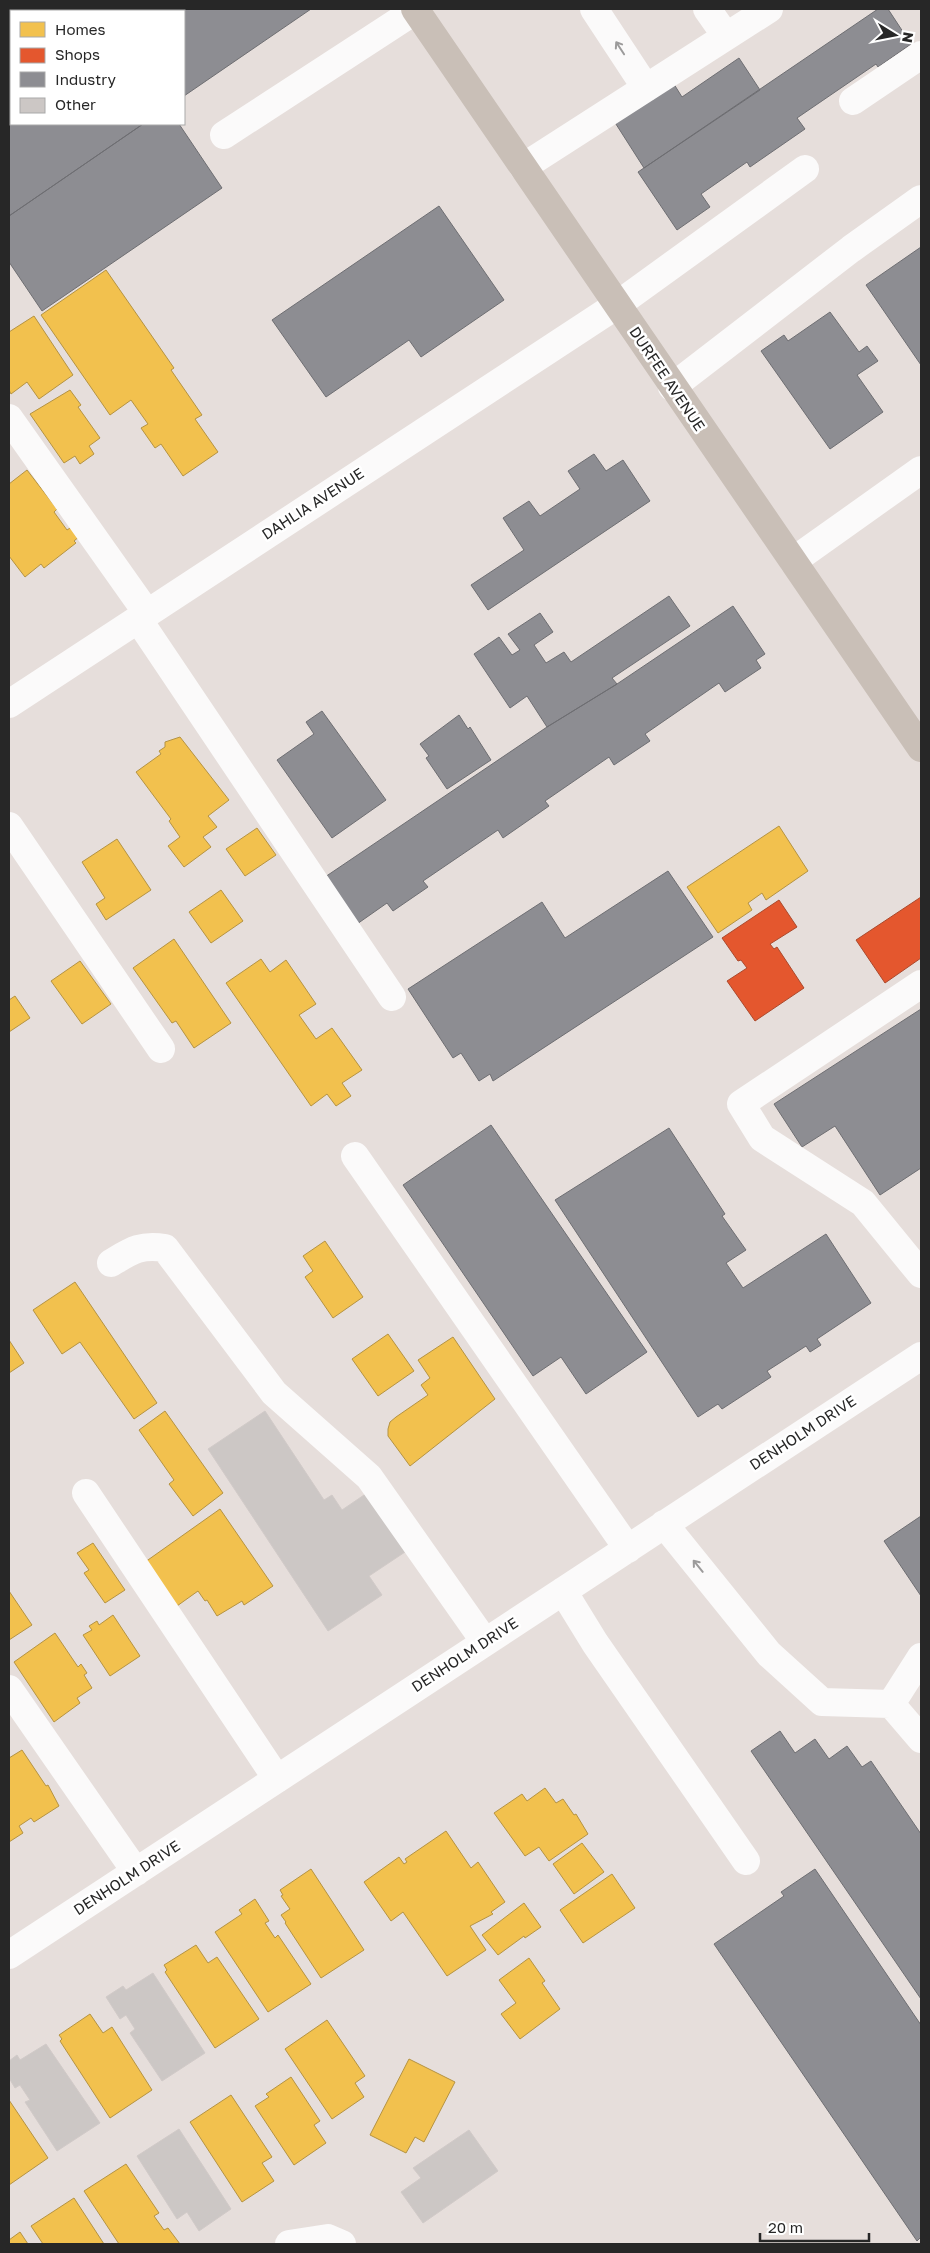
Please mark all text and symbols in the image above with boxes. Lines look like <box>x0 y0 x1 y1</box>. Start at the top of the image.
legend <box>10 10 185 125</box>
north arrow <box>870 10 920 60</box>
text: Homes <box>55 20 105 38</box>
text: N <box>899 31 918 44</box>
one-way arrow <box>615 42 625 56</box>
text: Shops <box>55 45 100 63</box>
text: Industry <box>55 70 116 88</box>
text: Other <box>55 95 96 113</box>
street label: DURFEE AVENUE <box>626 323 709 434</box>
street label: DAHLIA AVENUE <box>258 463 367 543</box>
street label: DENHOLM DRIVE <box>746 1391 859 1473</box>
one-way arrow <box>692 1560 703 1573</box>
street label: DENHOLM DRIVE <box>408 1613 521 1695</box>
street label: DENHOLM DRIVE <box>70 1836 183 1918</box>
scale bar <box>760 2210 869 2242</box>
text: 20 m <box>768 2218 803 2236</box>

